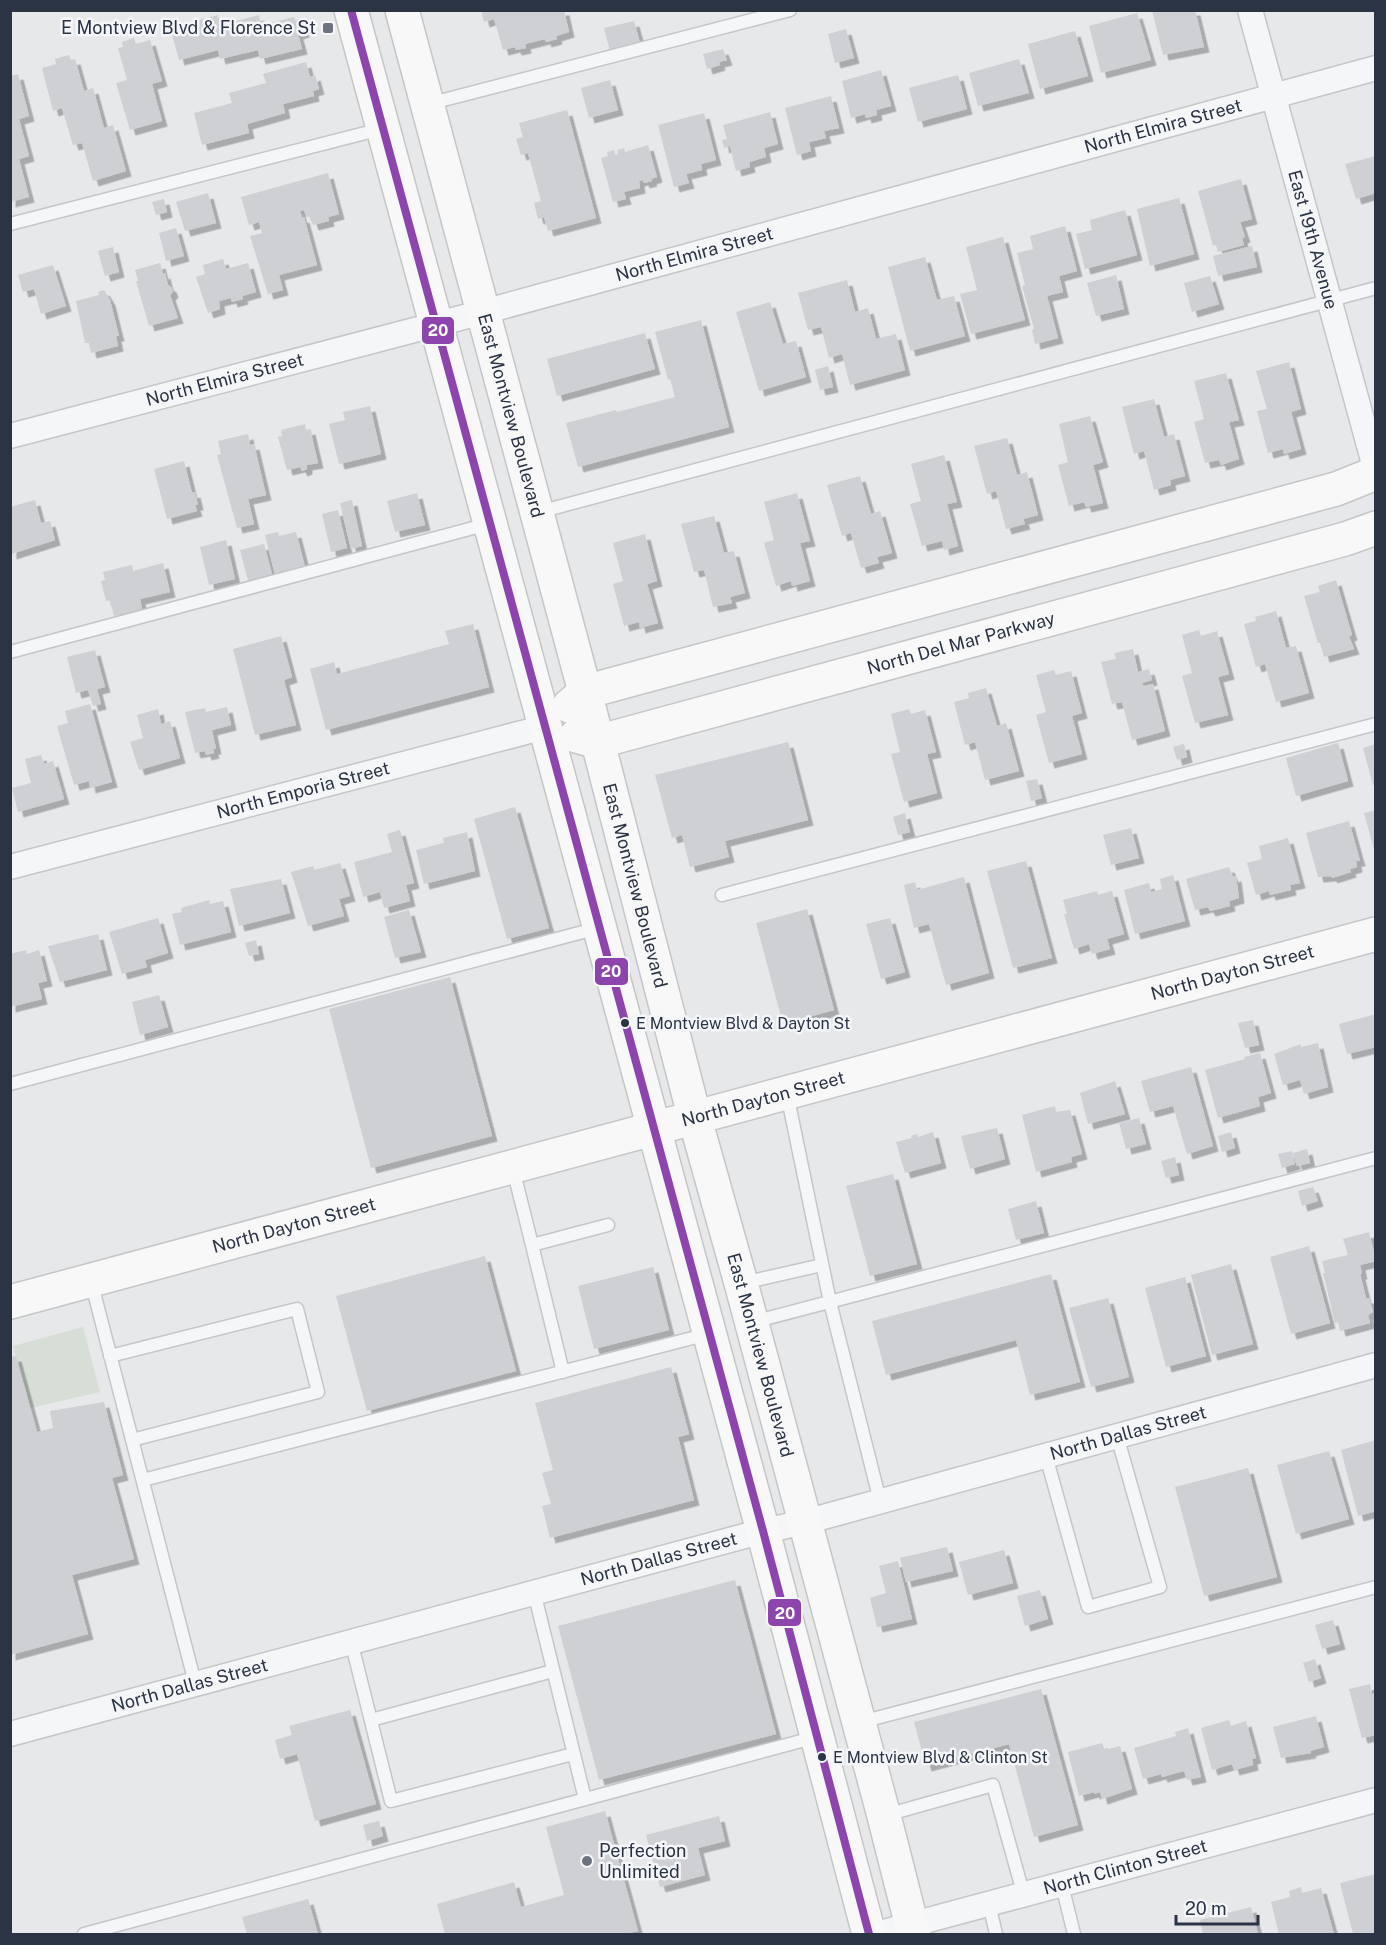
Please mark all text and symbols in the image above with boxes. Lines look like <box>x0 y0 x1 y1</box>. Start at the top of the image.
place label: E Montview Blvd & Florence St <box>61 17 316 38</box>
marker: E Montview Blvd & Florence St <box>321 21 335 35</box>
street label: North Elmira Street <box>1082 94 1244 157</box>
street label: East 19th Avenue <box>1284 167 1342 311</box>
street label: North Elmira Street <box>613 222 775 285</box>
street label: East Montview Boulevard <box>474 311 549 520</box>
line badge: 20 <box>421 316 455 345</box>
text: 20 <box>428 321 448 340</box>
street label: North Elmira Street <box>143 348 306 410</box>
street label: North Del Mar Parkway <box>865 607 1057 678</box>
street label: North Emporia Street <box>214 757 392 823</box>
street label: East Montview Boulevard <box>599 781 672 990</box>
street label: North Dayton Street <box>1148 940 1316 1004</box>
line badge: 20 <box>594 957 629 986</box>
text: 20 <box>601 962 621 981</box>
place label: E Montview Blvd & Dayton St <box>636 1014 850 1033</box>
marker: E Montview Blvd & Dayton St <box>619 1017 631 1029</box>
street label: North Dayton Street <box>679 1067 847 1131</box>
street label: North Dayton Street <box>210 1193 378 1257</box>
street label: East Montview Boulevard <box>723 1250 798 1459</box>
street label: North Dallas Street <box>1048 1401 1209 1464</box>
street label: North Dallas Street <box>578 1527 739 1590</box>
line badge: 20 <box>767 1598 802 1627</box>
text: 20 <box>775 1604 795 1623</box>
street label: North Dallas Street <box>109 1654 270 1716</box>
place label: E Montview Blvd & Clinton St <box>833 1748 1048 1767</box>
marker: E Montview Blvd & Clinton St <box>816 1751 828 1763</box>
street label: North Clinton Street <box>1041 1835 1209 1899</box>
place label: Perfection Unlimited <box>599 1840 686 1882</box>
marker: Perfection Unlimited <box>580 1854 594 1868</box>
scale bar <box>1176 1888 1258 1926</box>
text: 20 m <box>1185 1898 1227 1919</box>

